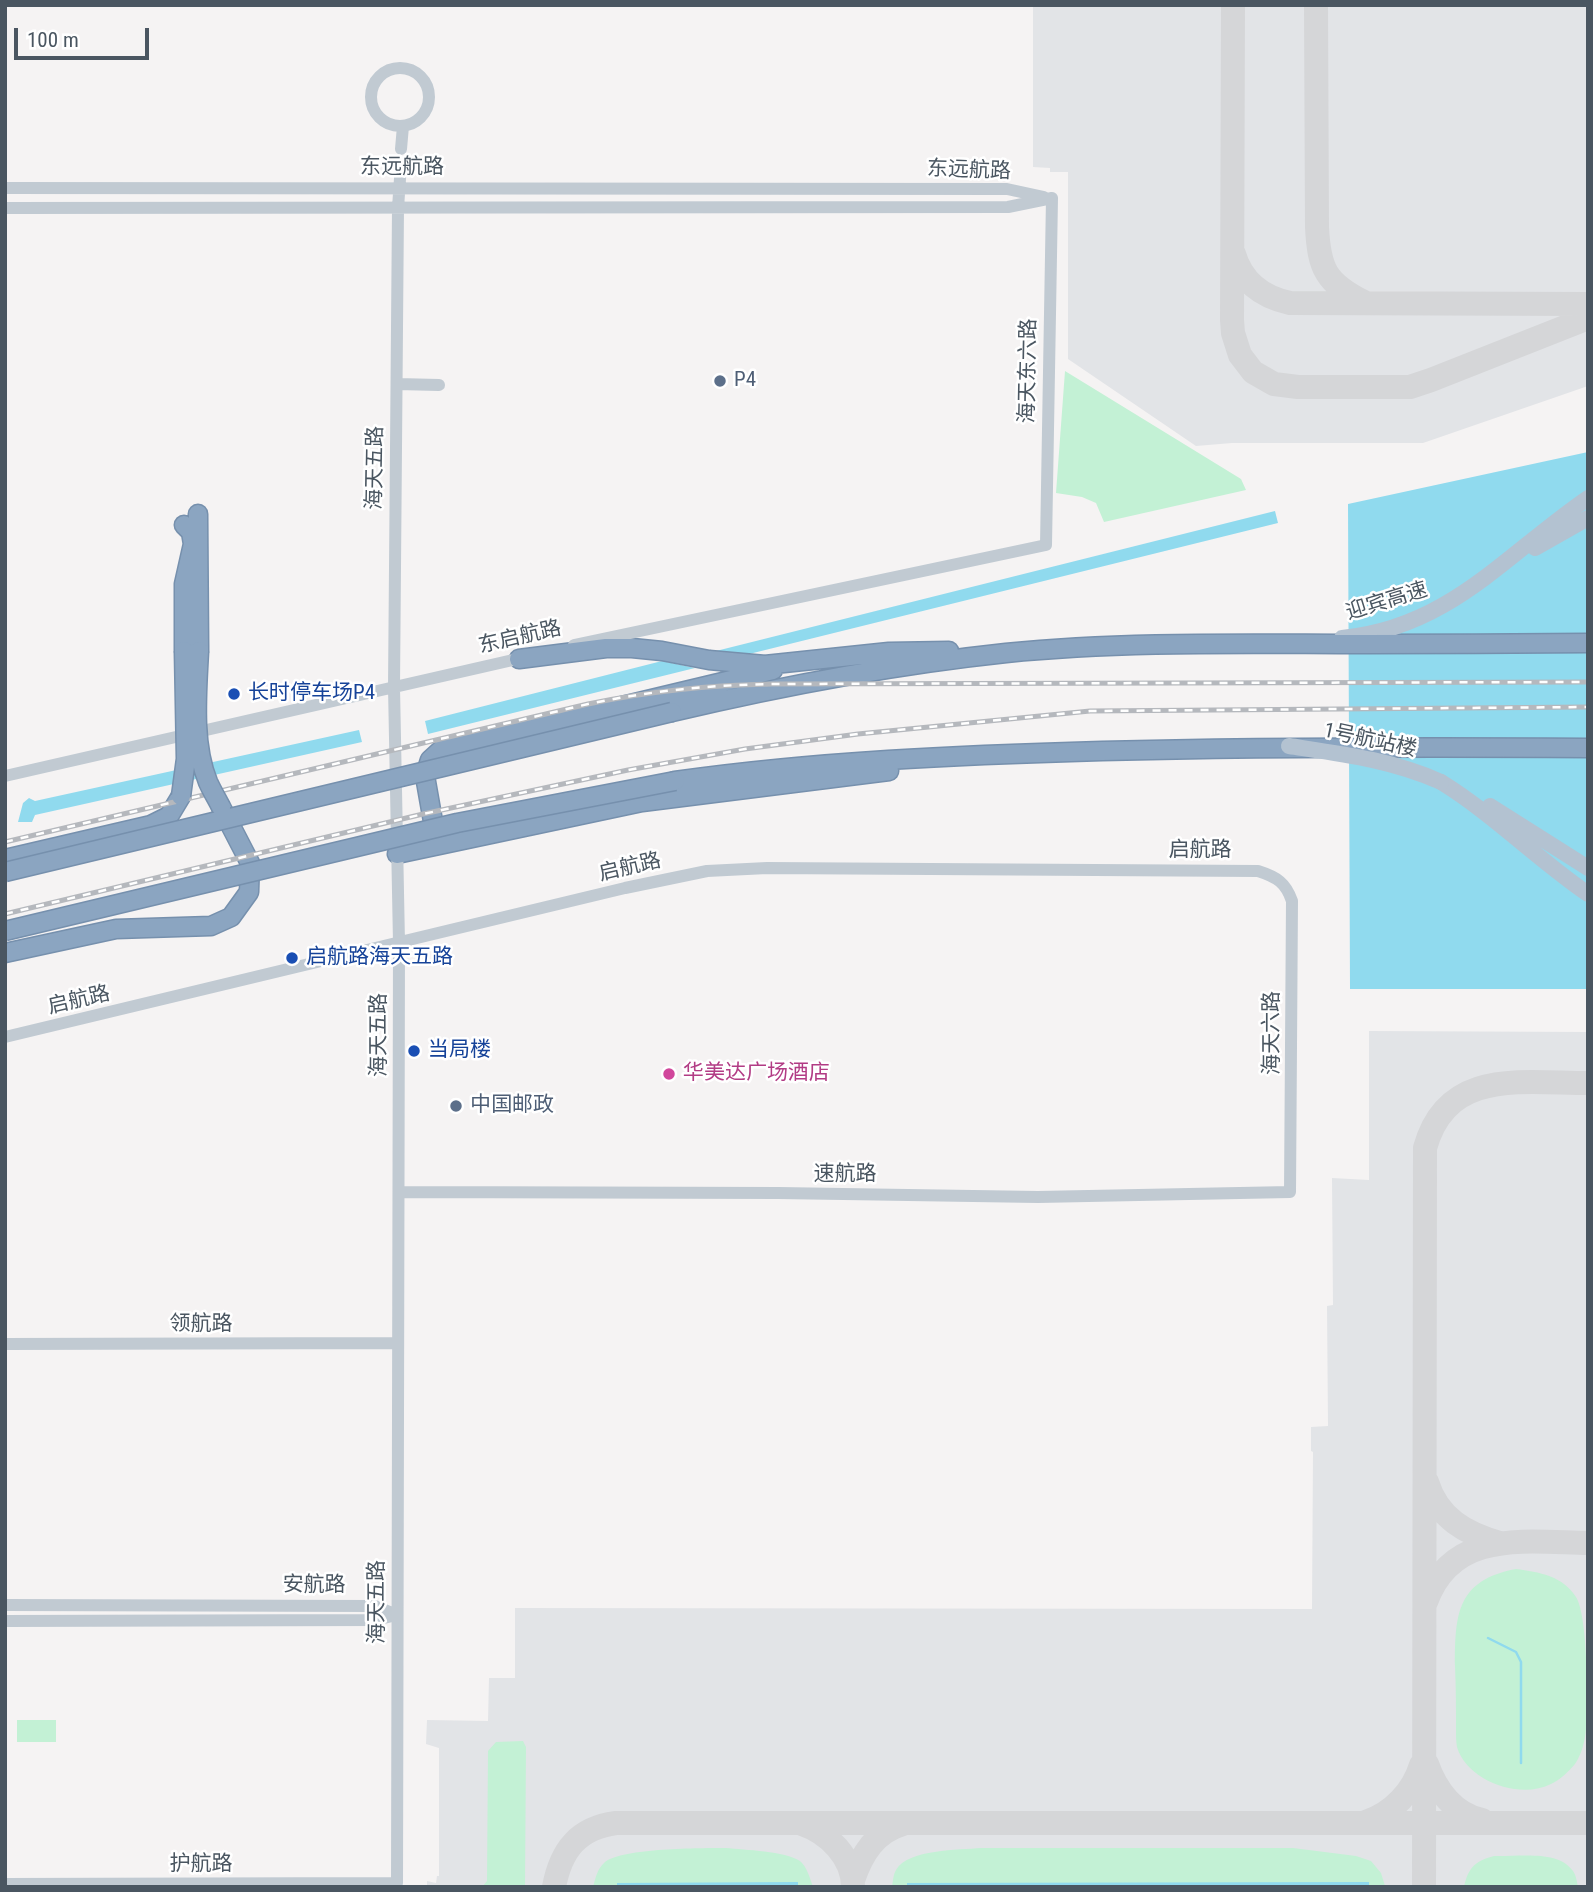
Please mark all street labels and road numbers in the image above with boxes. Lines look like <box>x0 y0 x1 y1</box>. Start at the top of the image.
street label: 东远航路 <box>360 155 444 181</box>
street label: 东远航路 <box>927 157 1011 185</box>
street label: 海天东六路 <box>1015 318 1043 424</box>
street label: 海天五路 <box>363 426 389 510</box>
street label: 迎宾高速 <box>1343 578 1431 626</box>
street label: 东启航路 <box>476 616 564 660</box>
street label: 1号航站楼 <box>1321 719 1419 763</box>
street label: 启航路 <box>1169 838 1231 864</box>
street label: 启航路 <box>596 849 664 887</box>
street label: 启航路 <box>45 982 113 1020</box>
street label: 海天六路 <box>1260 991 1286 1075</box>
street label: 海天五路 <box>367 993 393 1077</box>
street label: 速航路 <box>814 1162 876 1188</box>
street label: 领航路 <box>170 1312 232 1338</box>
street label: 海天五路 <box>365 1560 391 1644</box>
street label: 安航路 <box>283 1573 345 1599</box>
street label: 护航路 <box>170 1852 232 1878</box>

